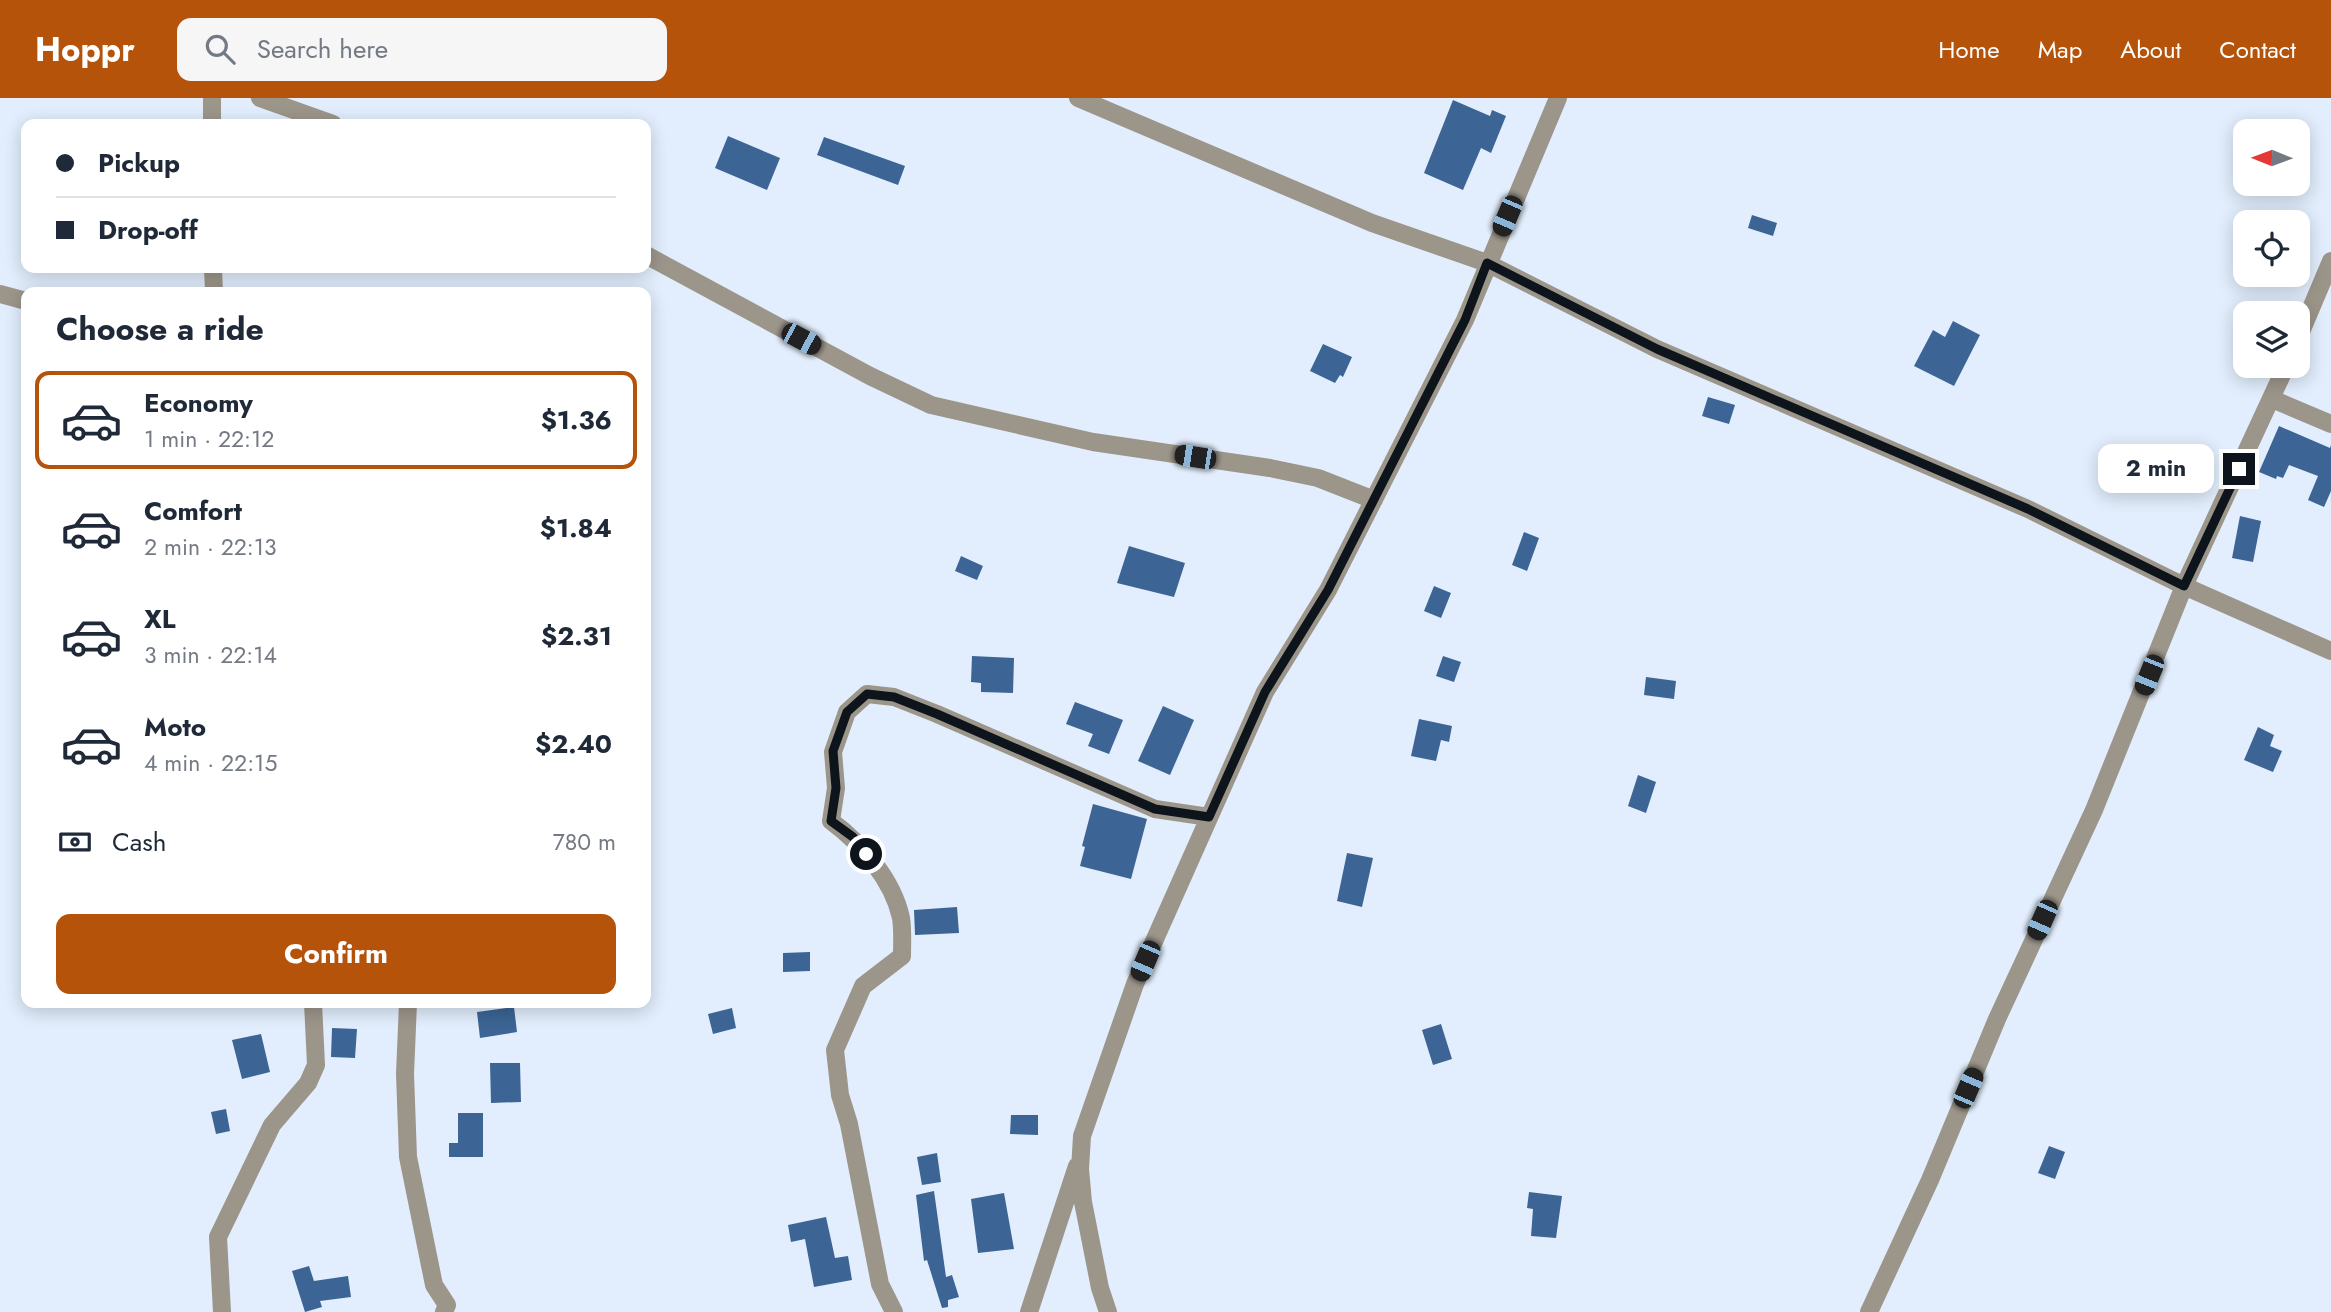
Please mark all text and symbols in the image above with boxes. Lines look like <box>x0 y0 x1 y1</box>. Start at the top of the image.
search box <box>177 18 667 81</box>
text: Hoppr <box>35 26 135 73</box>
icon: search <box>201 30 239 68</box>
text: Search here <box>257 30 388 68</box>
text: Home <box>1938 32 2000 67</box>
text: Map <box>2038 32 2082 67</box>
text: About <box>2120 32 2181 67</box>
text: Contact <box>2219 32 2296 67</box>
north arrow <box>2233 119 2310 196</box>
map controls <box>2233 119 2310 378</box>
text: Pickup <box>98 144 180 182</box>
car <box>1490 193 1525 239</box>
button: locate <box>2233 210 2310 287</box>
text: Drop-off <box>98 211 198 249</box>
button: layers <box>2233 301 2310 378</box>
text: Choose a ride <box>56 306 264 352</box>
car <box>778 320 825 358</box>
text: Economy <box>144 384 253 422</box>
icon: car <box>60 389 123 452</box>
text: $1.36 <box>541 401 612 439</box>
text: 1 min · 22:12 <box>144 422 274 456</box>
car <box>1173 443 1218 471</box>
callout: 2 min <box>2099 444 2214 494</box>
text: 2 min <box>2126 451 2186 485</box>
route end <box>2223 453 2255 485</box>
text: Comfort <box>144 492 242 530</box>
icon: car <box>60 497 123 560</box>
text: $1.84 <box>540 509 612 547</box>
text: 2 min · 22:13 <box>144 530 277 564</box>
text: XL <box>144 600 176 638</box>
icon: car <box>60 605 123 668</box>
text: $2.31 <box>541 617 612 655</box>
text: 3 min · 22:14 <box>144 638 277 672</box>
car <box>2132 652 2167 698</box>
text: Moto <box>144 708 206 746</box>
icon: car <box>60 713 123 776</box>
text: $2.40 <box>535 725 612 763</box>
text: 4 min · 22:15 <box>144 746 277 780</box>
icon: cash <box>56 823 94 861</box>
text: Cash <box>112 823 166 861</box>
text: 780 m <box>553 825 616 859</box>
route start <box>850 838 882 870</box>
car <box>2024 897 2061 943</box>
button: Confirm <box>56 914 616 994</box>
car <box>1128 938 1163 984</box>
car <box>1951 1065 1986 1111</box>

